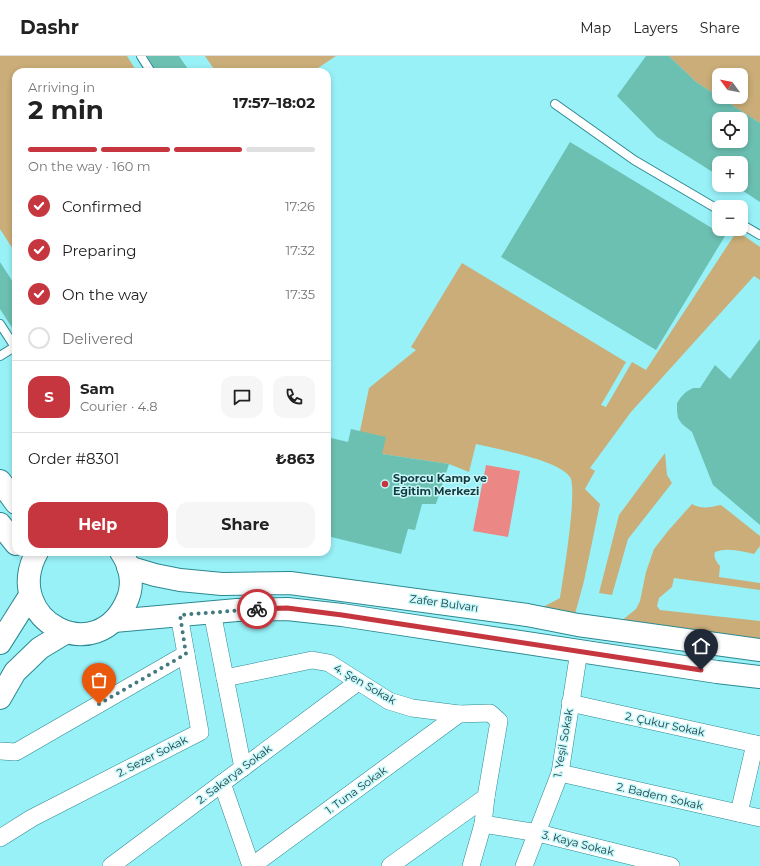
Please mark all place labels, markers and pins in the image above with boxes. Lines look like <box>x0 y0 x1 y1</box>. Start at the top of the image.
place label: Sporcu Kamp ve Eğitim Merkezi <box>393 471 487 498</box>
marker: Sporcu Kamp ve Eğitim Merkezi <box>380 479 390 489</box>
pin <box>684 629 718 670</box>
pin <box>82 663 116 704</box>

